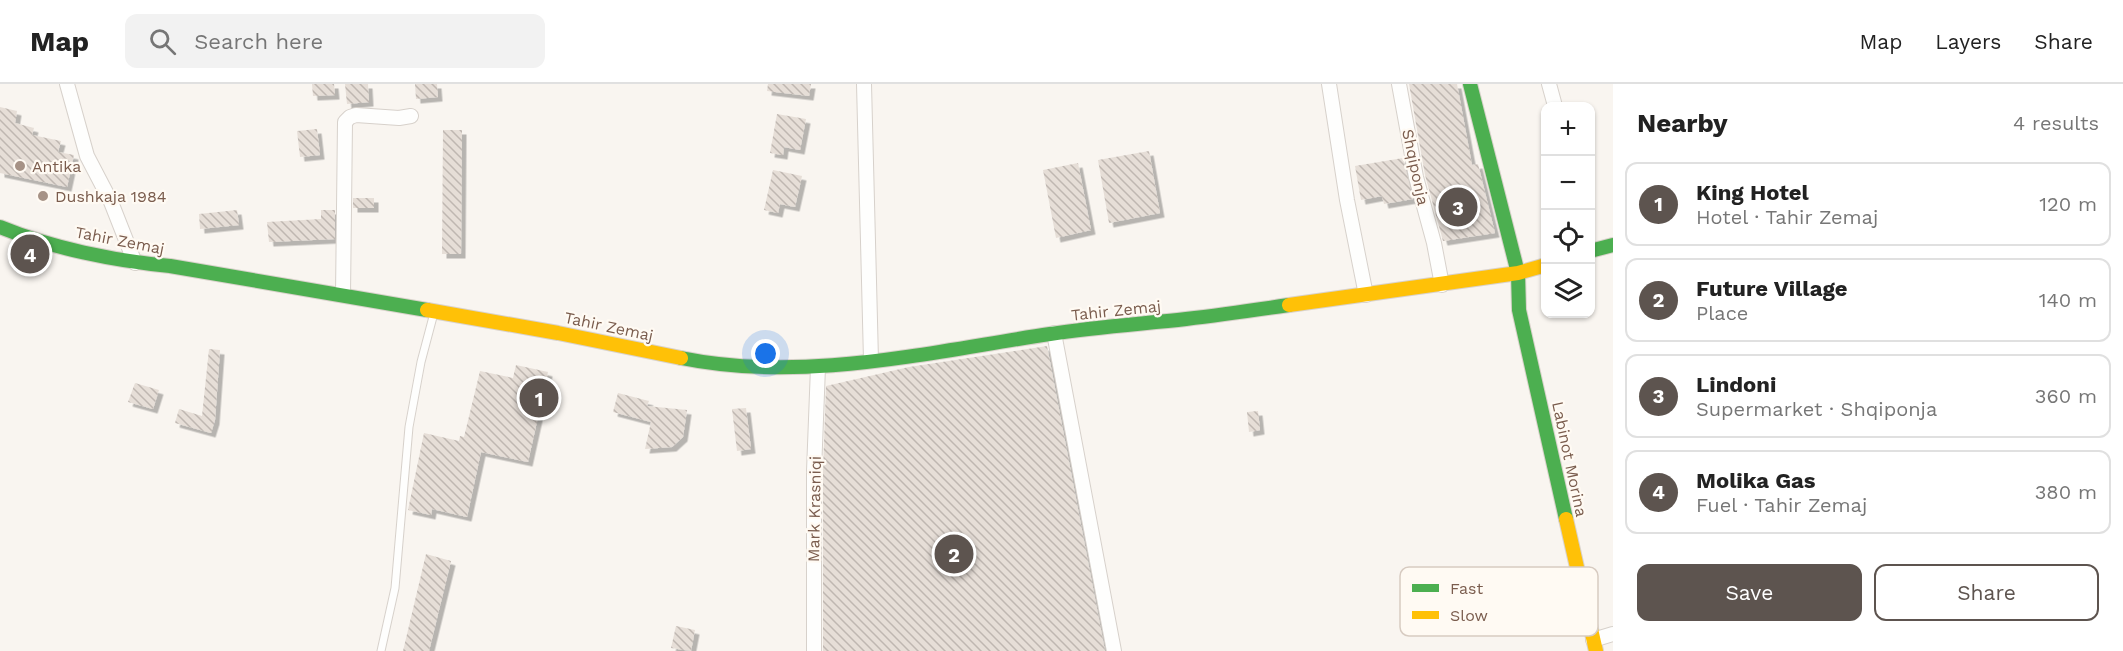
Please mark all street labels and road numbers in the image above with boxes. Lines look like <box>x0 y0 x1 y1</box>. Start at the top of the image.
street label: Shqiponja <box>1398 127 1433 207</box>
street label: Tahir Zemaj <box>74 223 166 258</box>
street label: Tahir Zemaj <box>1070 296 1162 325</box>
street label: Tahir Zemaj <box>563 308 655 345</box>
street label: Labinot Morina <box>1548 400 1591 518</box>
street label: Mark Krasniqi <box>804 456 825 562</box>

